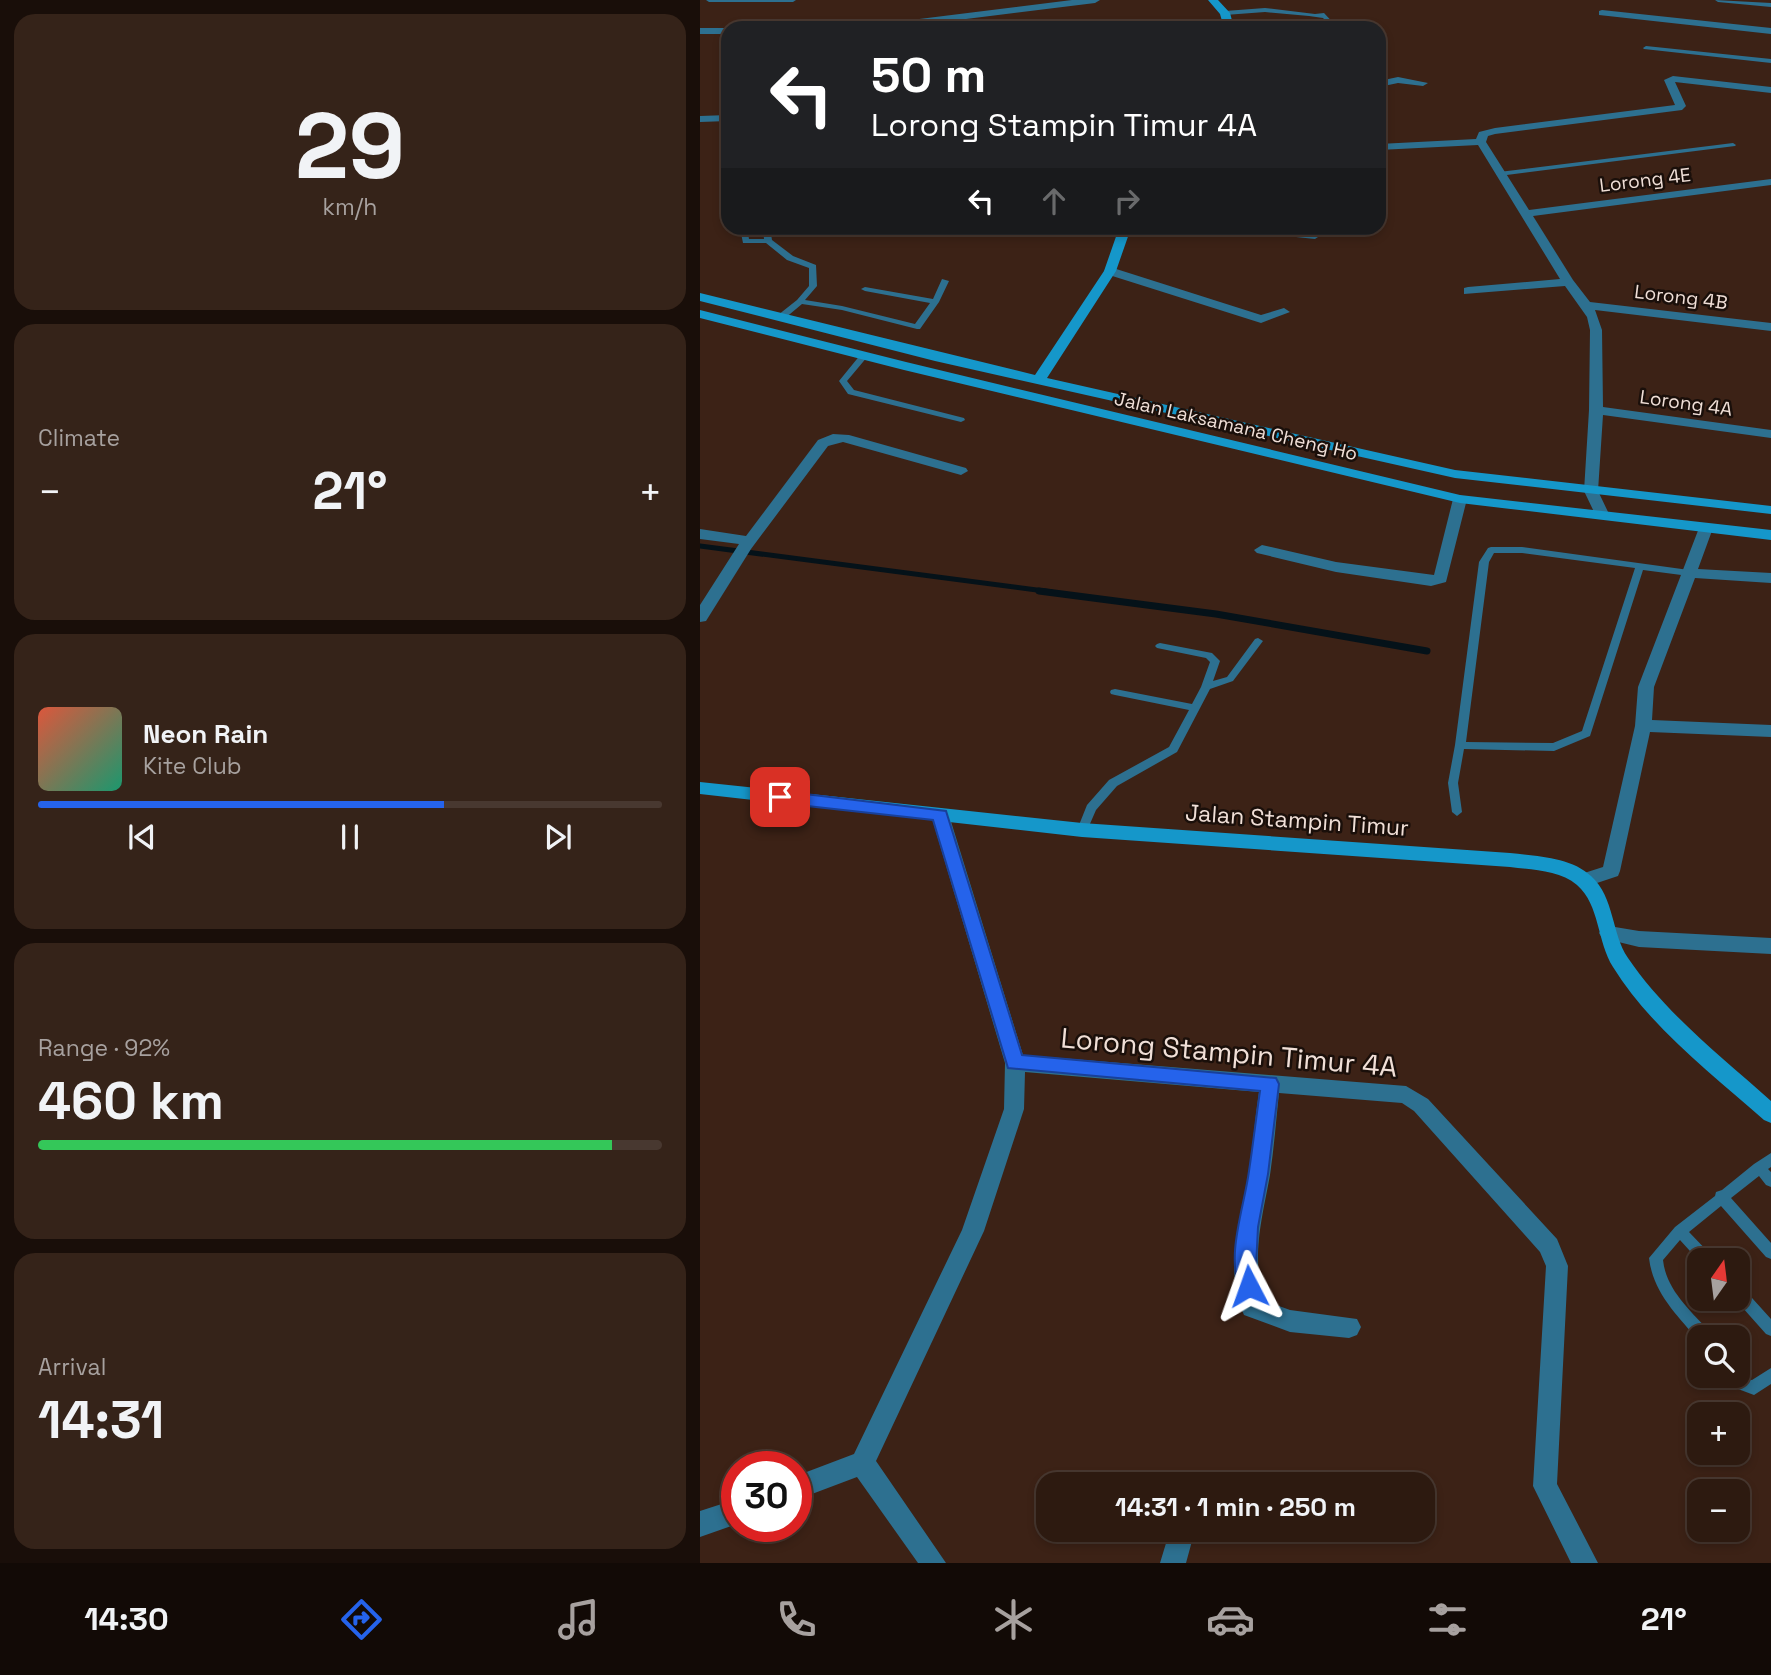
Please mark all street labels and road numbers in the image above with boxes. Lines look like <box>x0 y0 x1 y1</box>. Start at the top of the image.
street label: Lorong 4E <box>1598 162 1692 198</box>
street label: Lorong 4B <box>1633 279 1729 315</box>
street label: Lorong 4A <box>1638 384 1734 422</box>
street label: Jalan Laksamana Cheng Ho <box>1112 386 1360 466</box>
street label: Jalan Stampin Timur <box>1184 797 1410 843</box>
street label: Lorong Stampin Timur 4A <box>1059 1019 1399 1085</box>

